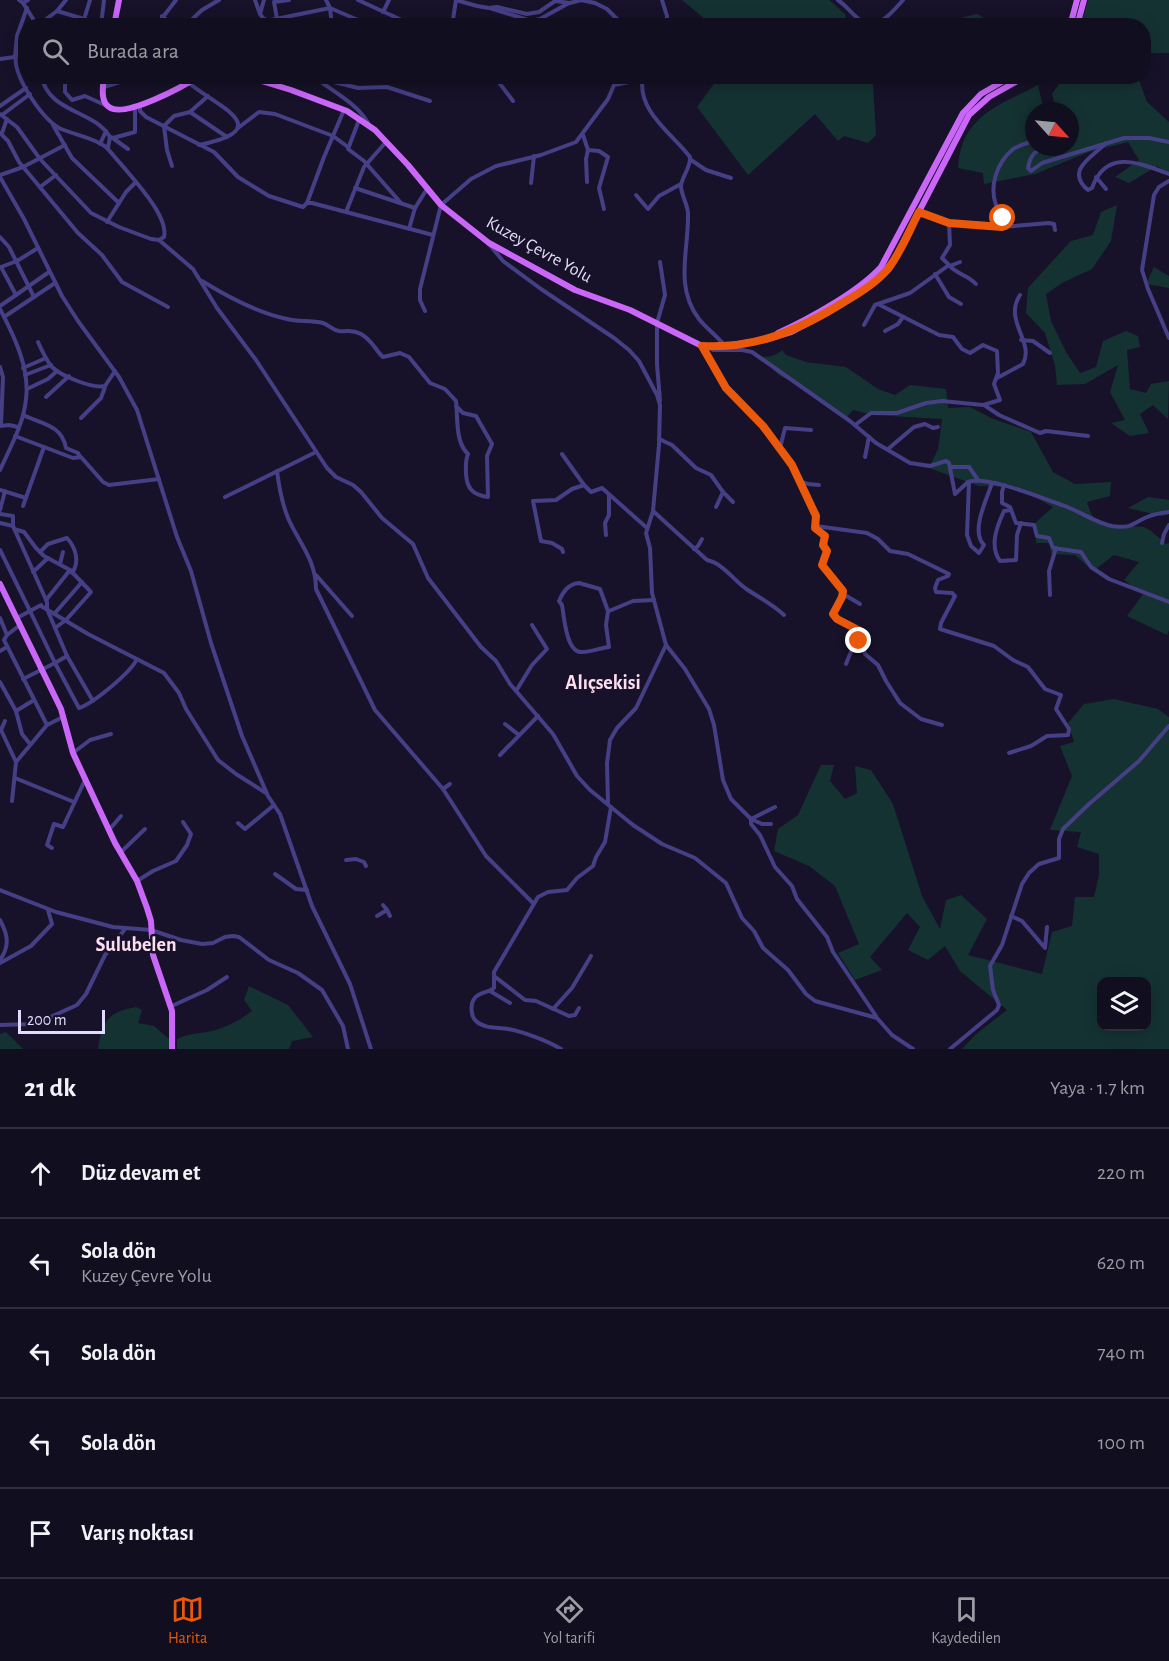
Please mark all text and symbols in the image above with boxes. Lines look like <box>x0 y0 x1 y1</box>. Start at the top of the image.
search box <box>18 18 1151 84</box>
icon: search <box>39 35 72 68</box>
text: Burada ara <box>87 40 179 62</box>
north arrow <box>1025 102 1079 156</box>
route start <box>989 204 1015 230</box>
street label: Kuzey Çevre Yolu <box>483 214 595 286</box>
route end <box>845 627 871 653</box>
district label: Alıçsekisi <box>565 673 641 693</box>
district label: Sulubelen <box>95 935 177 955</box>
map controls <box>1097 977 1151 1031</box>
button: layers <box>1097 977 1151 1031</box>
scale bar <box>18 1007 105 1034</box>
text: 200 m <box>27 1012 67 1028</box>
text: 21 dk <box>24 1075 76 1101</box>
text: Yaya · 1.7 km <box>1050 1078 1145 1098</box>
icon: ahead <box>24 1157 57 1190</box>
text: Düz devam et <box>81 1162 200 1184</box>
text: 220 m <box>1097 1163 1145 1183</box>
text: Sola dön <box>81 1240 156 1262</box>
icon: left <box>24 1247 57 1280</box>
text: 620 m <box>1097 1253 1145 1273</box>
text: Kuzey Çevre Yolu <box>81 1266 212 1286</box>
icon: left <box>24 1337 57 1370</box>
text: Sola dön <box>81 1342 156 1364</box>
text: 740 m <box>1097 1343 1145 1363</box>
icon: left <box>24 1427 57 1460</box>
text: Sola dön <box>81 1432 156 1454</box>
text: 100 m <box>1098 1433 1145 1453</box>
icon: arrive <box>24 1517 57 1550</box>
text: Varış noktası <box>81 1522 194 1544</box>
tab: Harita <box>168 1593 207 1648</box>
tab: Yol tarifi <box>543 1593 595 1648</box>
tab: Kaydedilen <box>931 1593 1001 1648</box>

